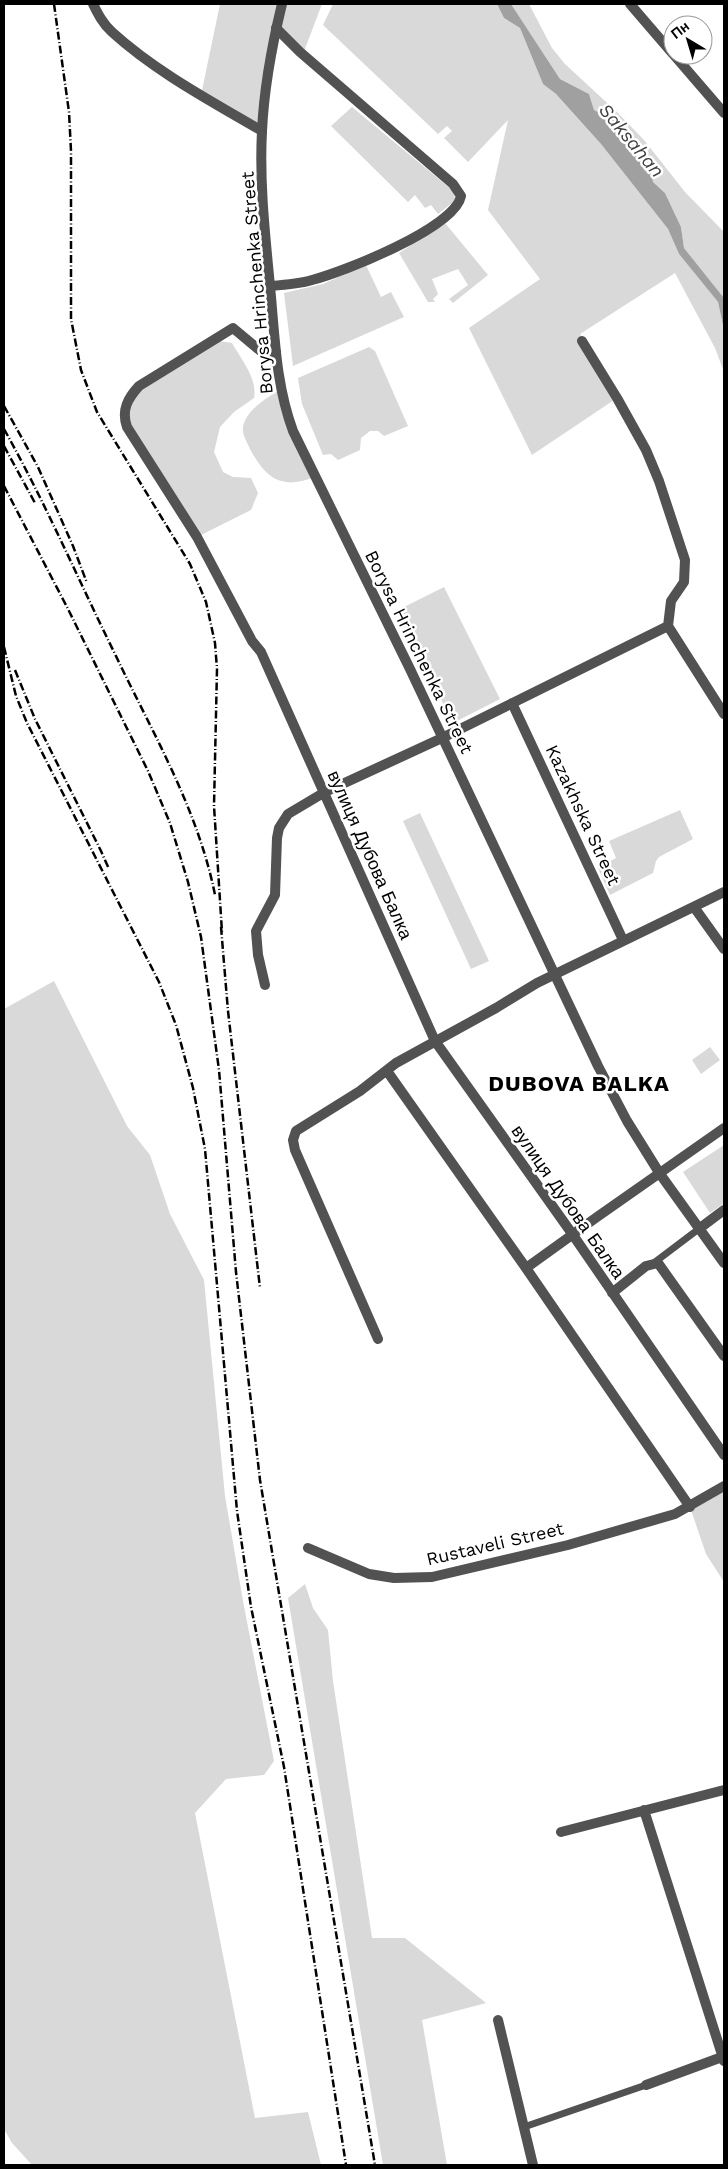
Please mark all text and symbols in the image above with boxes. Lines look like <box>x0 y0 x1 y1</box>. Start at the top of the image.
north arrow <box>663 15 713 65</box>
text: Пн <box>668 18 692 42</box>
water label: Saksahan <box>594 99 669 182</box>
street label: Borysa Hrinchenka Street <box>236 170 277 395</box>
street label: Borysa Hrinchenka Street <box>361 547 478 757</box>
street label: Kazakhska Street <box>542 741 625 889</box>
street label: вулиця Дубова Балка <box>324 767 418 943</box>
district label: DUBOVA BALKA <box>488 1071 670 1096</box>
street label: вулиця Дубова Балка <box>507 1121 630 1283</box>
street label: Rustaveli Street <box>424 1517 566 1570</box>

